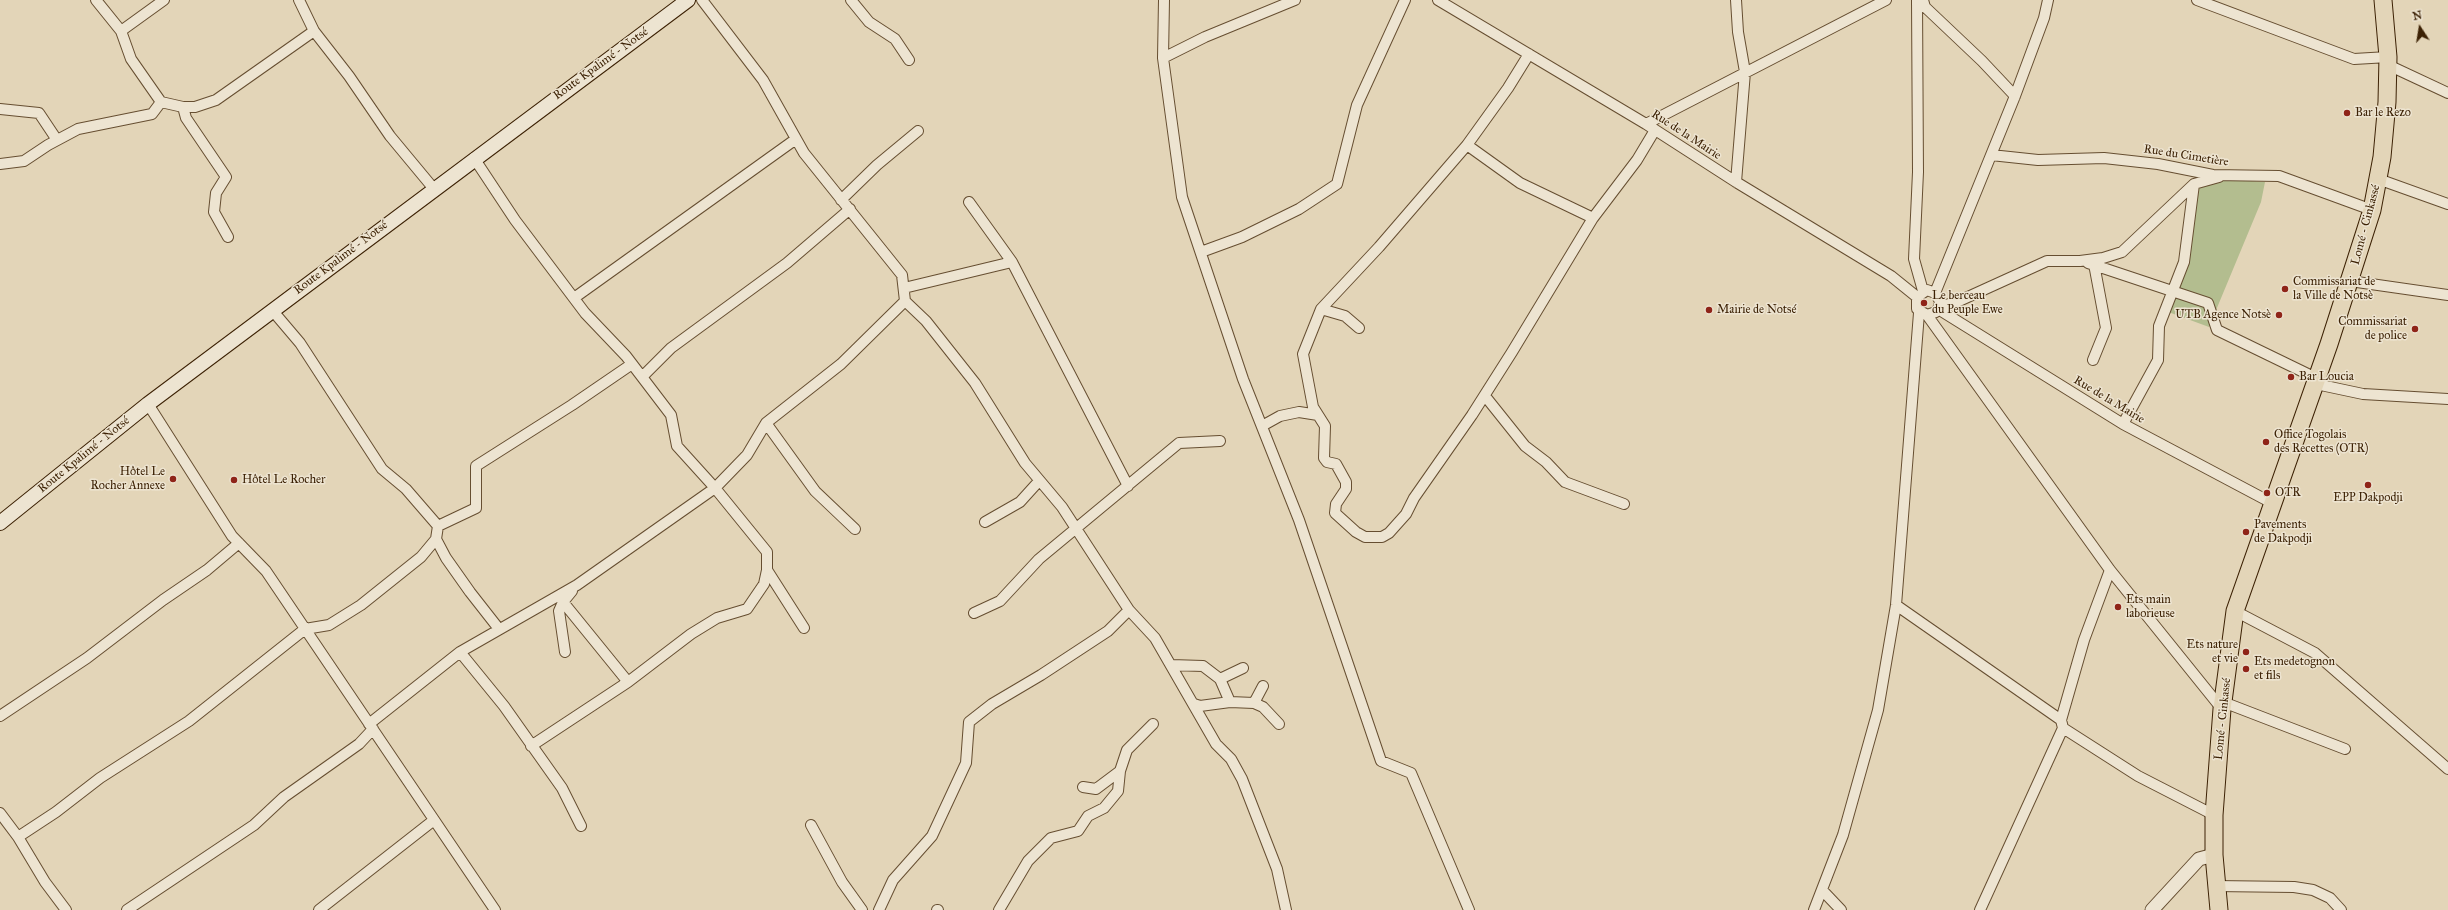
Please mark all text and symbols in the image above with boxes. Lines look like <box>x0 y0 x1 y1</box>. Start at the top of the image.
north arrow <box>2400 8 2440 48</box>
text: N <box>2411 8 2423 23</box>
street label: Route Kpalimé - Notsé <box>551 25 651 103</box>
place label: Bar le Rezo <box>2355 106 2411 120</box>
street label: Rue de la Mairie <box>1648 107 1724 163</box>
marker: Bar le Rezo <box>2342 108 2352 118</box>
street label: Rue du Cimetière <box>2143 142 2229 170</box>
street label: Lomé - Cinkassé <box>2348 183 2384 267</box>
street label: Route Kpalimé - Notsé <box>291 218 391 298</box>
place label: Commissariat de la Ville de Notsè <box>2293 275 2375 303</box>
marker: Commissariat de la Ville de Notsè <box>2280 284 2290 294</box>
place label: Le berceau du Peuple Ewe <box>1932 289 2003 317</box>
marker: Le berceau du Peuple Ewe <box>1919 298 1929 308</box>
place label: Mairie de Notsé <box>1717 303 1796 317</box>
marker: Mairie de Notsé <box>1704 305 1714 315</box>
place label: UTB Agence Notsè <box>2175 308 2271 322</box>
marker: UTB Agence Notsè <box>2274 310 2284 320</box>
place label: Commissariat de police <box>2338 315 2407 343</box>
marker: Commissariat de police <box>2410 324 2420 334</box>
place label: Bar Loucia <box>2299 370 2354 384</box>
marker: Bar Loucia <box>2286 372 2296 382</box>
street label: Rue de la Mairie <box>2071 373 2147 427</box>
street label: Route Kpalimé - Notsé <box>35 414 133 496</box>
place label: Office Togolais des Recettes (OTR) <box>2274 428 2368 456</box>
marker: Office Togolais des Recettes (OTR) <box>2261 437 2271 447</box>
place label: Hôtel Le Rocher Annexe <box>91 465 165 493</box>
place label: Hôtel Le Rocher <box>242 473 326 487</box>
marker: Hôtel Le Rocher Annexe <box>168 474 178 484</box>
marker: Hôtel Le Rocher <box>229 475 239 485</box>
marker: EPP Dakpodji <box>2363 480 2373 490</box>
place label: OTR <box>2275 486 2301 500</box>
marker: OTR <box>2262 488 2272 498</box>
place label: EPP Dakpodji <box>2333 491 2403 505</box>
place label: Pavements de Dakpodji <box>2254 518 2312 546</box>
marker: Pavements de Dakpodji <box>2241 527 2251 537</box>
place label: Ets main laborieuse <box>2126 593 2175 621</box>
marker: Ets main laborieuse <box>2113 602 2123 612</box>
place label: Ets nature et vie <box>2187 638 2238 666</box>
marker: Ets nature et vie <box>2241 647 2251 657</box>
place label: Ets medetognon et fils <box>2254 655 2335 683</box>
marker: Ets medetognon et fils <box>2241 664 2251 674</box>
street label: Lomé - Cinkassé <box>2212 677 2234 761</box>

